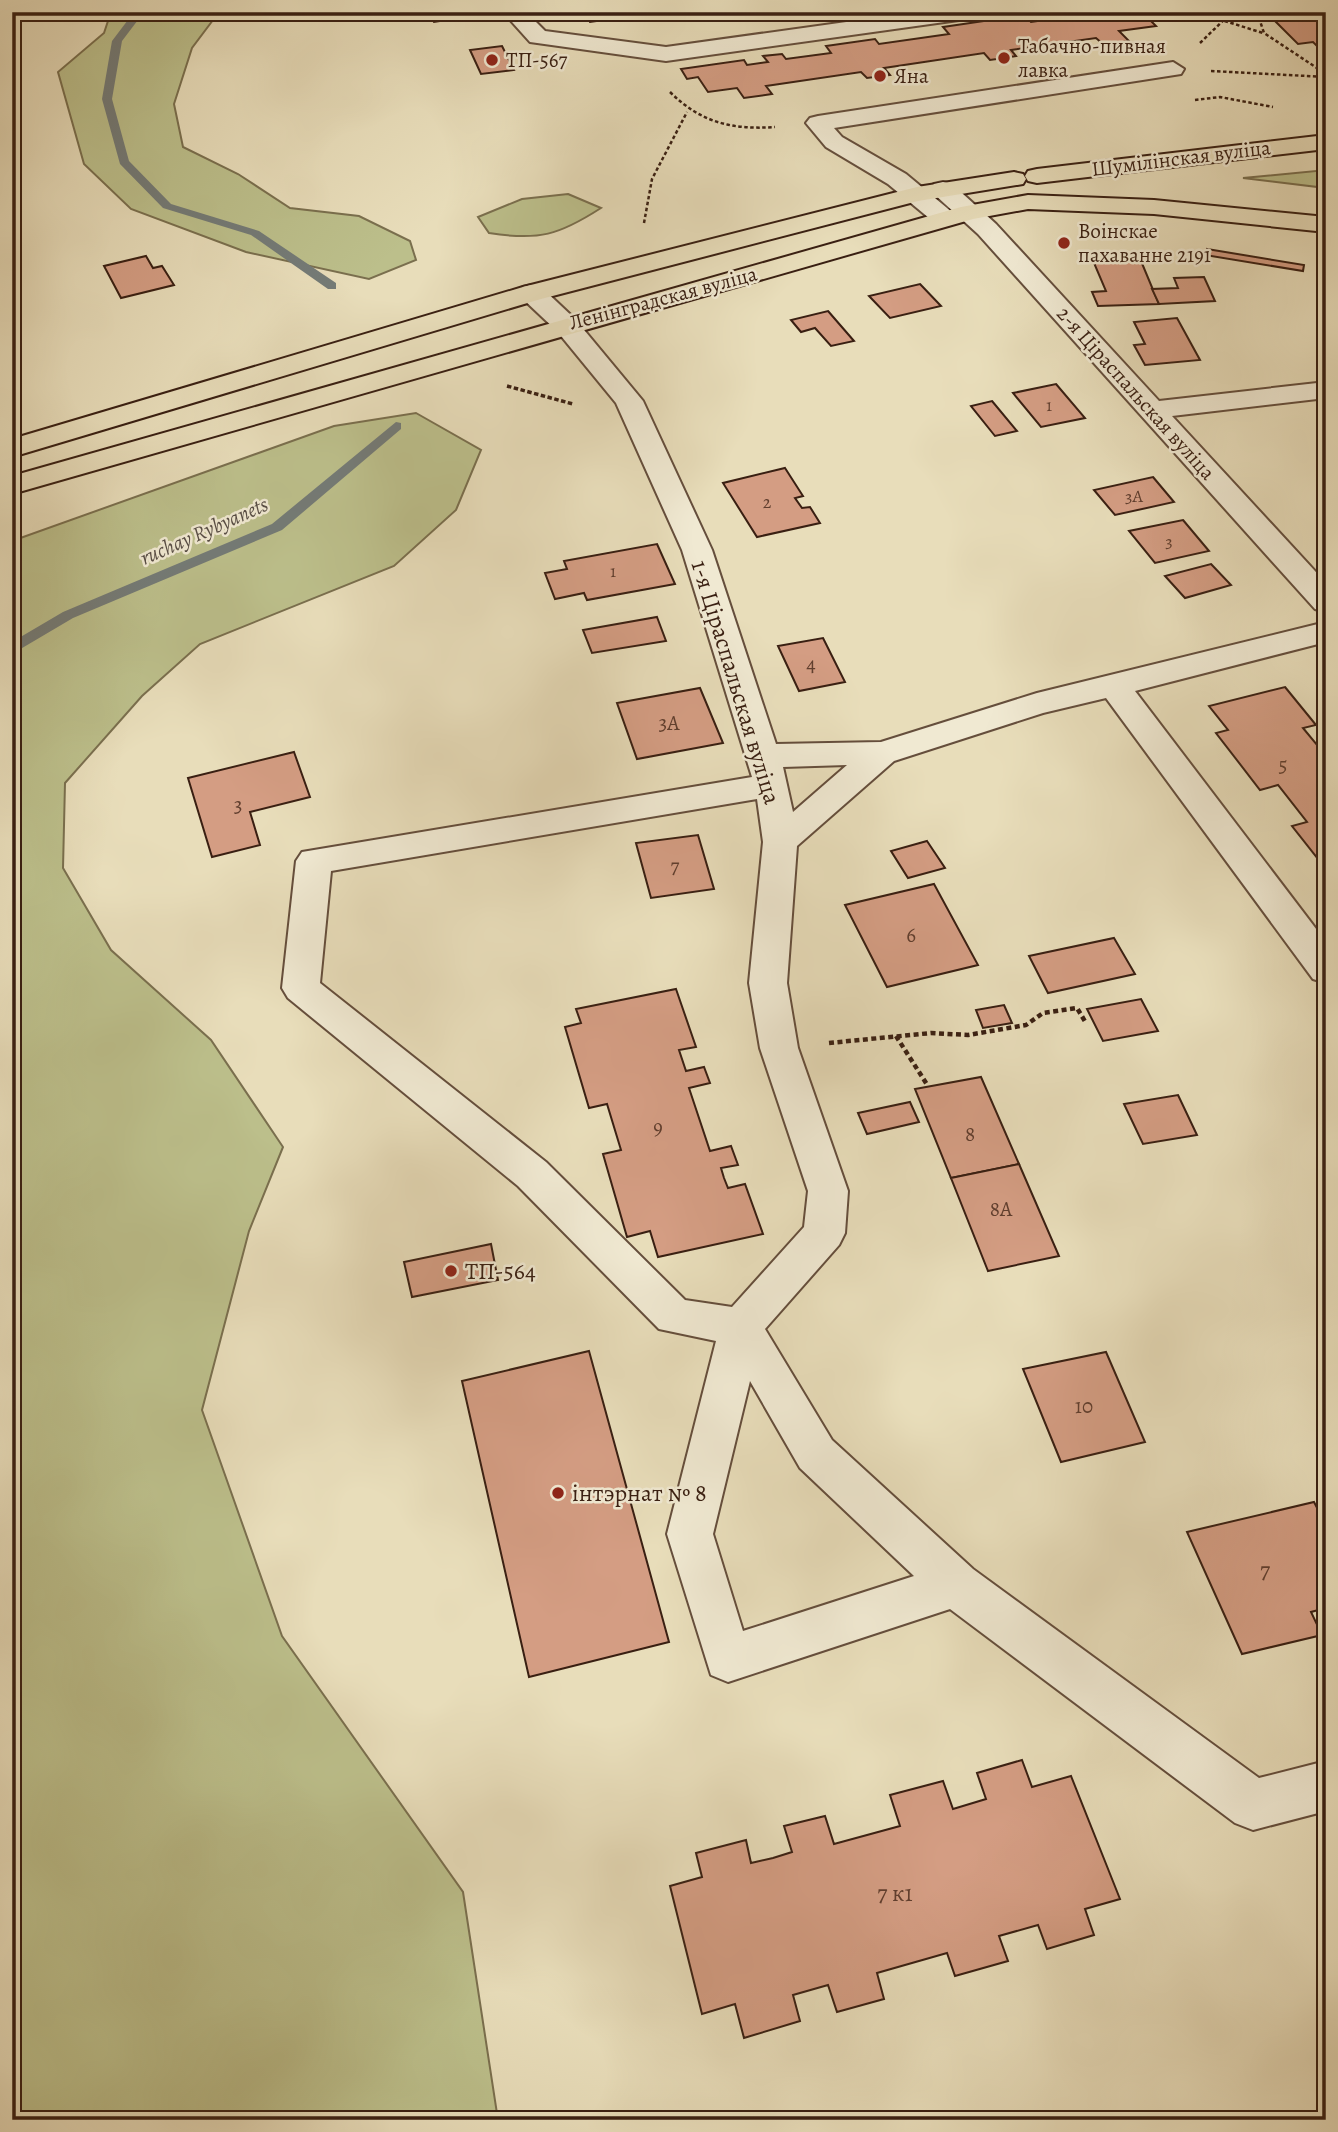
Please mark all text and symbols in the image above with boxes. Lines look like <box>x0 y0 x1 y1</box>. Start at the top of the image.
place label: Табачно-пивная лавка <box>1018 32 1166 84</box>
place label: ТП-567 <box>506 46 567 74</box>
marker: Табачно-пивная лавка <box>996 50 1012 66</box>
marker: ТП-567 <box>484 52 500 68</box>
place label: Яна <box>894 62 929 90</box>
marker: Яна <box>872 68 888 84</box>
street label: Шумілінская вуліца <box>1090 133 1273 183</box>
place label: Воінскае пахаванне 2191 <box>1078 217 1211 269</box>
marker: Воінскае пахаванне 2191 <box>1056 235 1072 251</box>
street label: Ленінградская вуліца <box>566 259 761 337</box>
street label: 2-я Ціраспальская вуліца <box>1050 300 1222 486</box>
house number: 1 <box>1046 393 1052 417</box>
house number: 3А <box>1125 484 1143 508</box>
water label: ruchay Rybyanets <box>136 490 272 572</box>
house number: 2 <box>763 490 772 514</box>
house number: 3 <box>1165 529 1173 553</box>
street label: 1-я Ціраспальская вуліца <box>684 556 788 808</box>
house number: 1 <box>610 559 616 583</box>
house number: 4 <box>806 650 816 678</box>
house number: 3А <box>659 709 680 737</box>
house number: 5 <box>1278 751 1288 779</box>
house number: 3 <box>234 791 242 819</box>
house number: 7 <box>671 852 680 880</box>
house number: 6 <box>906 921 916 949</box>
house number: 9 <box>653 1113 663 1141</box>
house number: 8 <box>965 1120 975 1148</box>
house number: 8А <box>990 1195 1013 1223</box>
place label: ТП-564 <box>465 1255 536 1287</box>
marker: ТП-564 <box>443 1263 459 1279</box>
house number: 10 <box>1075 1392 1093 1420</box>
place label: інтэрнат № 8 <box>572 1477 707 1509</box>
marker: інтэрнат № 8 <box>550 1485 566 1501</box>
house number: 7 <box>1260 1554 1271 1586</box>
house number: 7 к1 <box>877 1877 913 1909</box>

